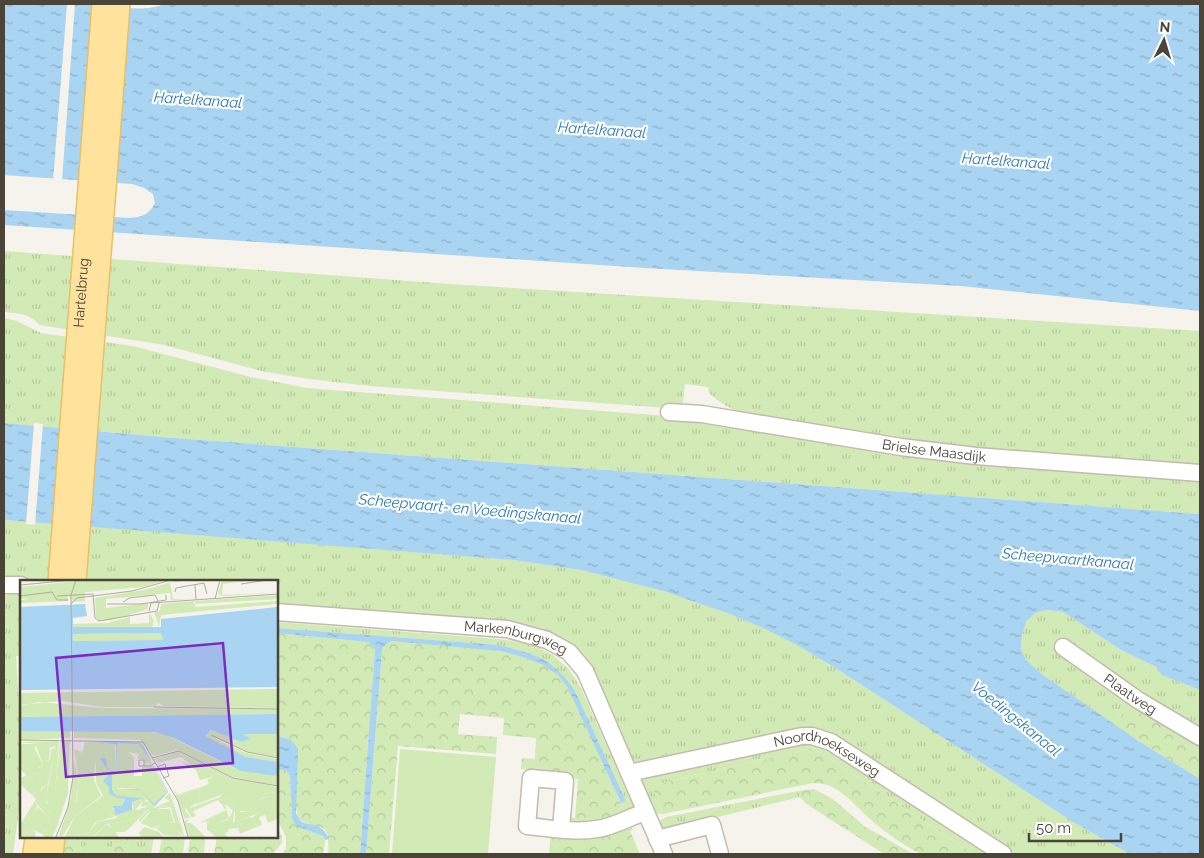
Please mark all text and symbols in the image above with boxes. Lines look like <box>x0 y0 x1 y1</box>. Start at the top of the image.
north arrow <box>1139 15 1189 65</box>
text: N <box>1159 19 1171 35</box>
water label: Hartelkanaal <box>153 88 243 112</box>
water label: Hartelkanaal <box>557 118 647 142</box>
water label: Hartelkanaal <box>961 149 1051 173</box>
street label: Hartelbrug <box>70 257 92 328</box>
street label: Brielse Maasdijk <box>881 436 987 465</box>
water label: Scheepvaart- en Voedingskanaal <box>357 490 582 528</box>
water label: Scheepvaartkanaal <box>1000 544 1135 574</box>
inset map <box>20 580 278 838</box>
street label: Markenburgweg <box>464 618 570 658</box>
street label: Plaatweg <box>1101 670 1160 717</box>
water label: Voedingskanaal <box>968 678 1064 760</box>
street label: Noordhoekseweg <box>772 728 883 780</box>
scale bar <box>1029 810 1122 842</box>
text: 50 m <box>1036 819 1071 837</box>

